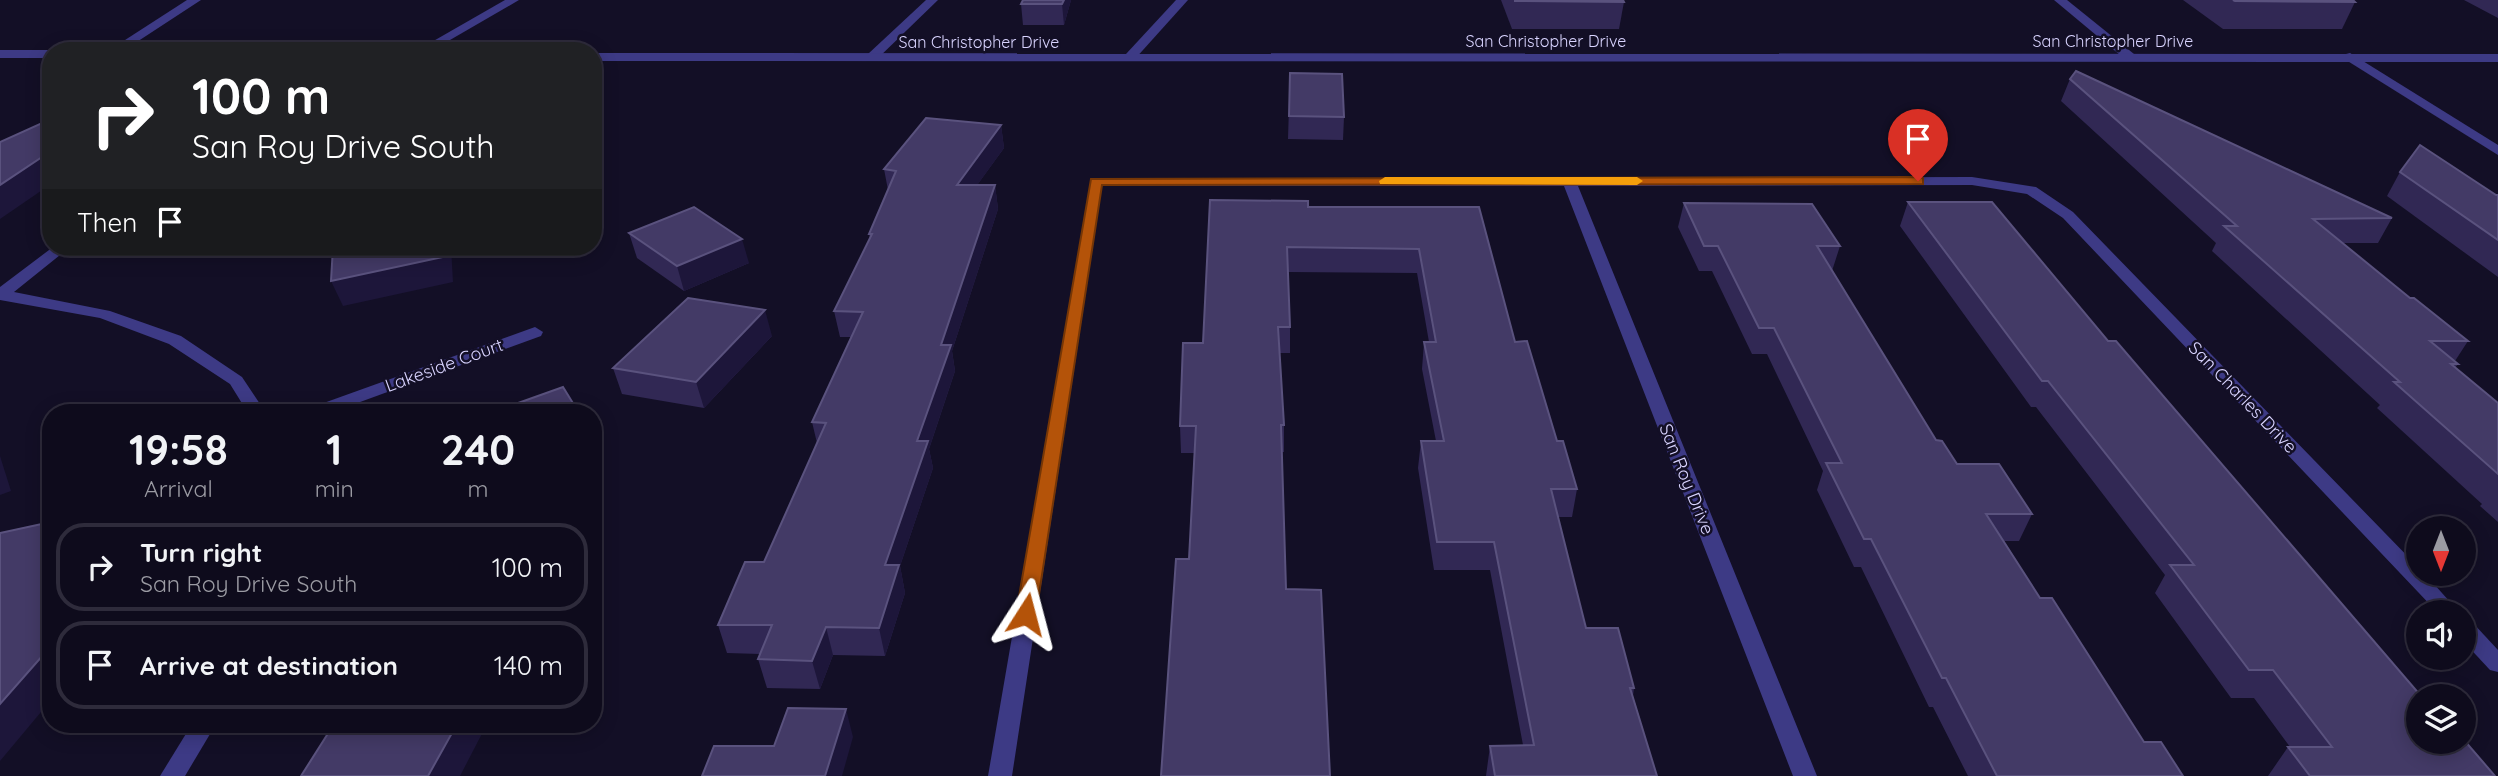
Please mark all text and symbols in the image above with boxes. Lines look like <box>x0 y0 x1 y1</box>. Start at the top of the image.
street label: San Christopher Drive <box>1466 31 1626 51</box>
street label: San Christopher Drive <box>2033 31 2193 51</box>
street label: San Christopher Drive <box>899 32 1059 52</box>
text: 100 m <box>192 65 330 126</box>
icon: right <box>77 70 168 161</box>
pin <box>1888 109 1948 181</box>
icon: arrive <box>1899 120 1937 158</box>
text: San Roy Drive South <box>192 126 494 166</box>
icon: arrive <box>151 203 189 241</box>
text: Then <box>77 206 137 239</box>
street label: Lakeside Court <box>382 333 506 397</box>
street label: San Charles Drive <box>2184 336 2302 458</box>
street label: San Roy Drive <box>1654 420 1720 538</box>
text: 19:58 <box>129 423 228 476</box>
text: 1 <box>326 423 342 476</box>
text: 240 <box>441 423 515 476</box>
text: Arrival <box>144 474 213 503</box>
text: min <box>315 474 354 503</box>
text: m <box>467 474 488 503</box>
north arrow <box>2406 516 2476 586</box>
map controls <box>2406 516 2476 754</box>
text: Turn right <box>140 536 262 569</box>
icon: right <box>81 548 119 586</box>
text: 100 m <box>492 551 563 584</box>
text: San Roy Drive South <box>140 569 357 598</box>
position arrow <box>989 577 1063 651</box>
button: sound <box>2406 600 2476 670</box>
icon: arrive <box>81 646 119 684</box>
text: Arrive at destination <box>140 649 398 682</box>
text: 140 m <box>494 649 563 682</box>
button: layers <box>2406 684 2476 754</box>

